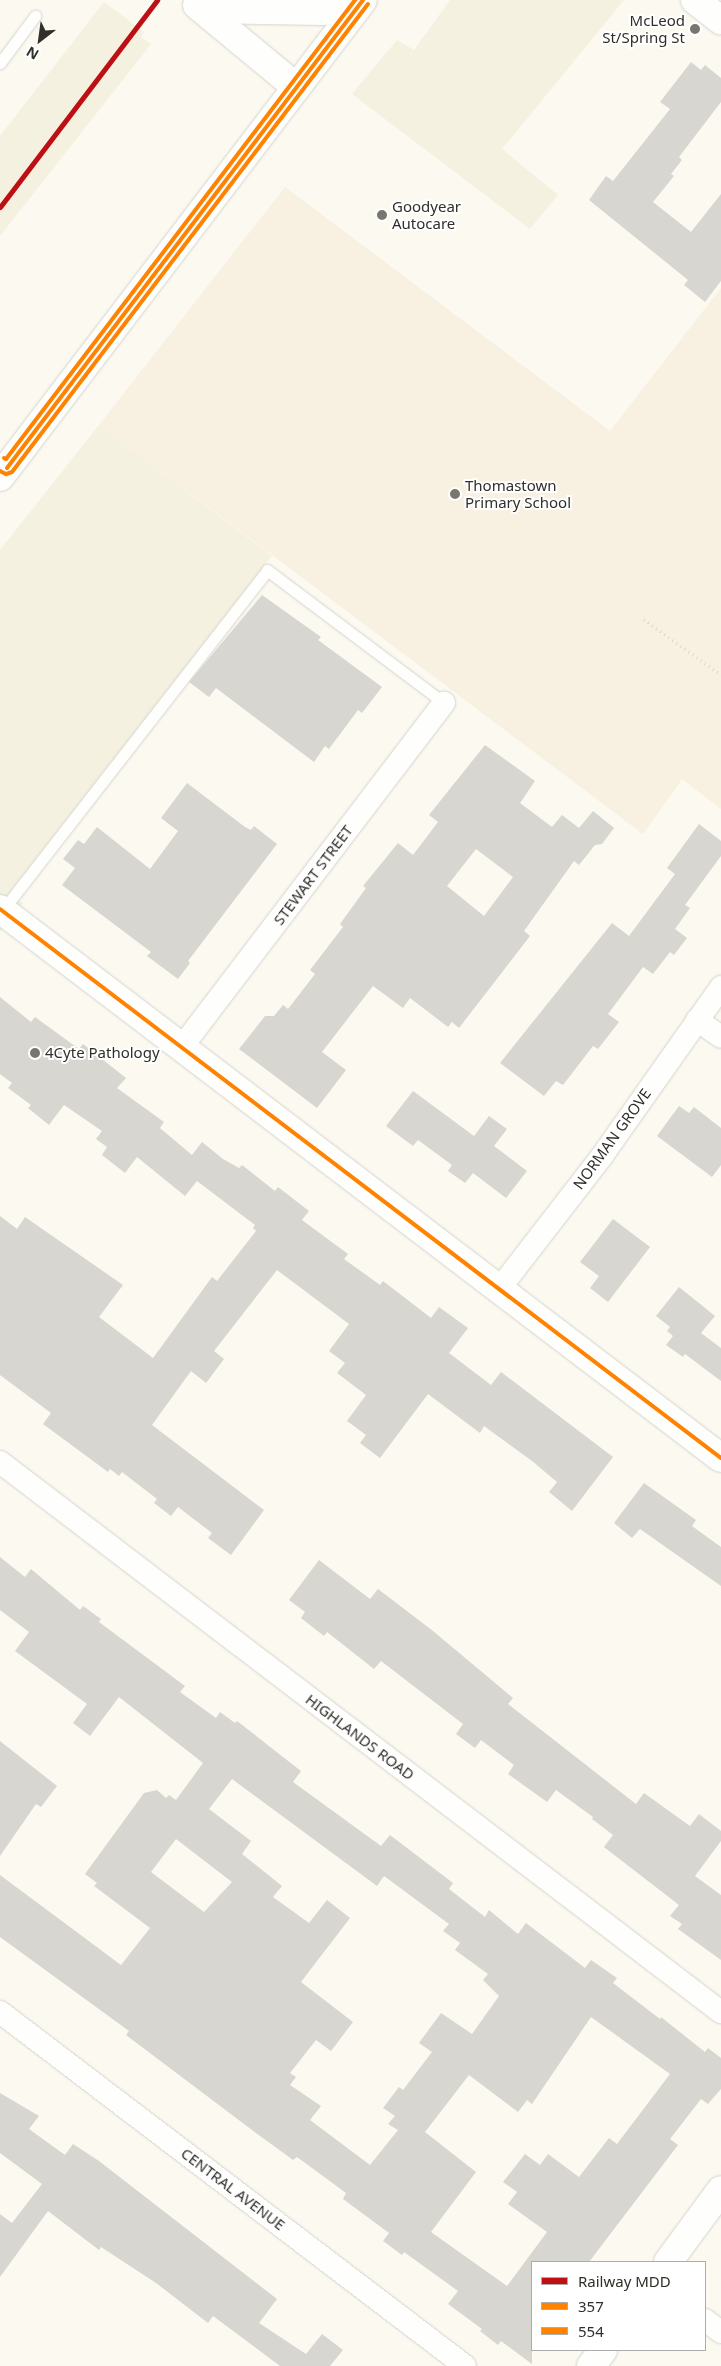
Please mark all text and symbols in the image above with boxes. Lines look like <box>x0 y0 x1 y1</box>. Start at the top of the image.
place label: McLeod St/Spring St <box>602 11 685 46</box>
north arrow <box>15 15 65 65</box>
marker: McLeod St/Spring St <box>689 23 701 35</box>
text: N <box>23 42 42 65</box>
place label: Goodyear Autocare <box>392 197 461 232</box>
marker: Goodyear Autocare <box>376 209 388 221</box>
place label: Thomastown Primary School <box>465 476 571 511</box>
marker: Thomastown Primary School <box>449 488 461 500</box>
street label: STEWART STREET <box>270 822 356 928</box>
place label: 4Cyte Pathology <box>45 1044 160 1062</box>
marker: 4Cyte Pathology <box>29 1047 41 1059</box>
street label: NORMAN GROVE <box>569 1085 655 1193</box>
street label: HIGHLANDS ROAD <box>302 1690 418 1784</box>
street label: CENTRAL AVENUE <box>178 2144 288 2234</box>
legend <box>531 2261 706 2351</box>
text: Railway MDD <box>578 2271 671 2291</box>
text: 357 <box>578 2296 604 2316</box>
text: 554 <box>578 2321 604 2341</box>

